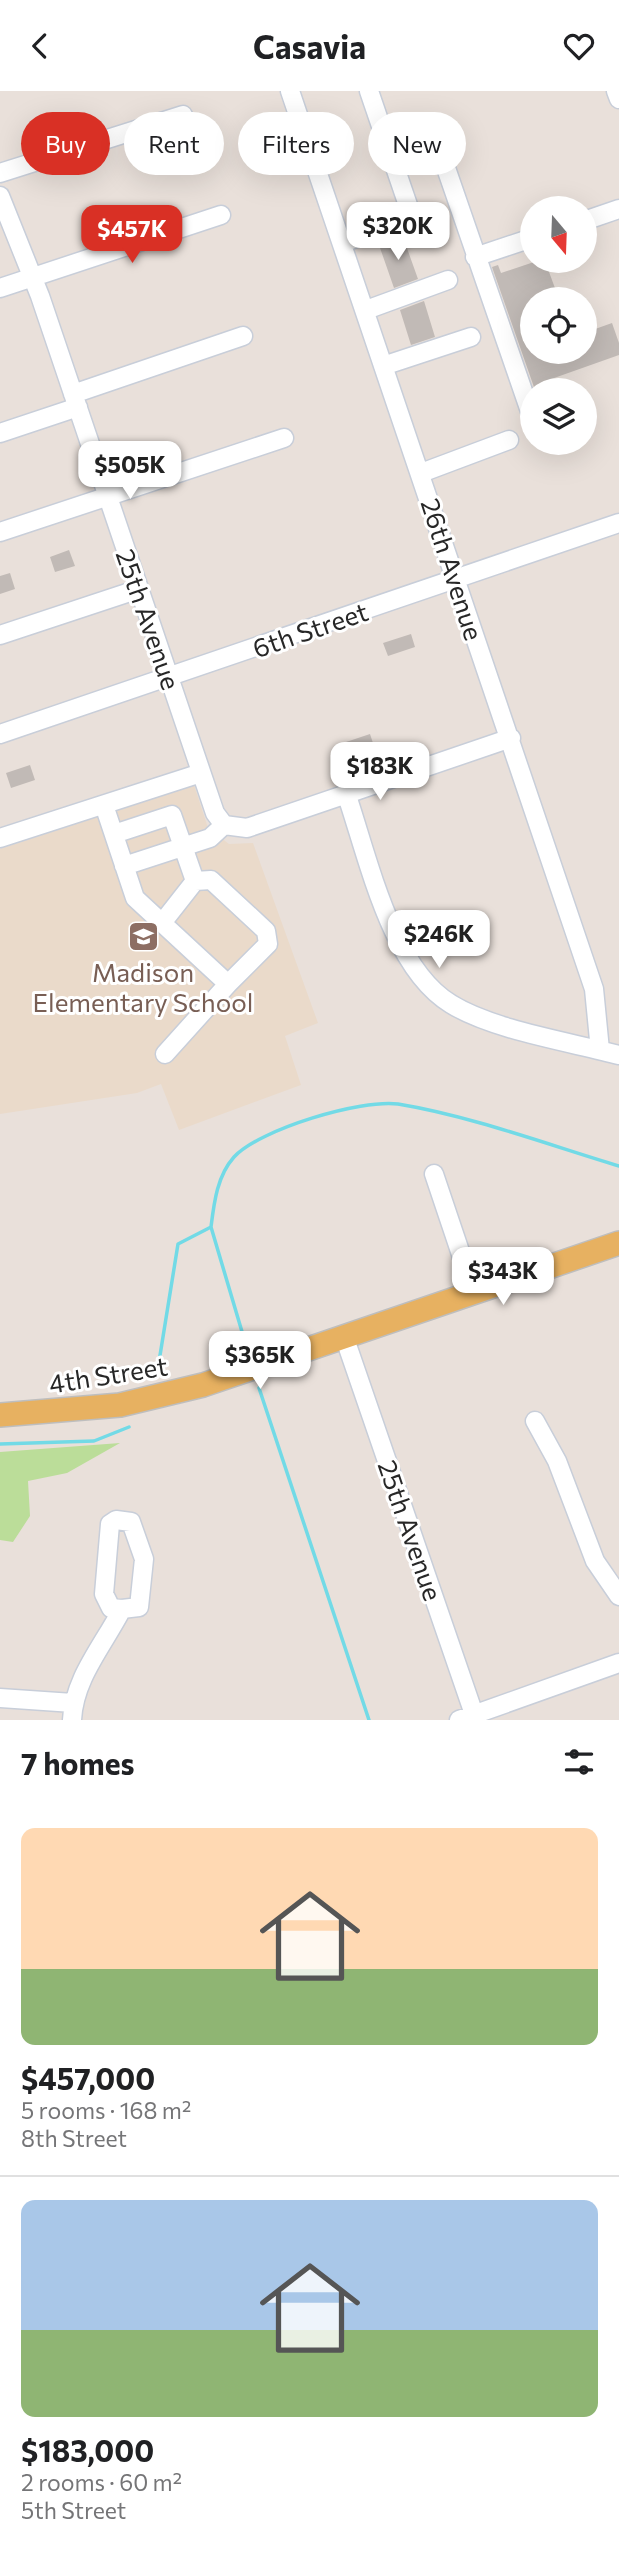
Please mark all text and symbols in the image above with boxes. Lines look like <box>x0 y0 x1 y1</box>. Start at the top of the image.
text: Casavia <box>253 26 366 66</box>
icon: back <box>21 27 59 65</box>
icon: heart <box>560 27 598 65</box>
chip: Buy <box>21 112 110 175</box>
chip: Rent <box>124 112 224 175</box>
chip: Filters <box>238 112 354 175</box>
chip: New <box>368 112 466 175</box>
north arrow <box>520 196 597 273</box>
map controls <box>520 196 597 455</box>
pin: $320K <box>349 202 447 262</box>
pin: $457K <box>83 205 181 265</box>
text: $320K <box>363 211 433 239</box>
text: $457K <box>97 214 167 242</box>
button: locate <box>520 287 597 364</box>
button: layers <box>520 378 597 455</box>
pin: $505K <box>81 441 179 501</box>
text: $505K <box>94 450 166 478</box>
street label: 26th Avenue <box>415 494 491 644</box>
street label: 25th Avenue <box>110 545 188 693</box>
street label: 6th Street <box>248 595 372 663</box>
pin: $183K <box>331 743 429 802</box>
text: $183K <box>346 751 414 779</box>
pin: $246K <box>390 911 488 970</box>
school or university icon: Madison Elementary School <box>126 919 160 953</box>
text: $246K <box>404 919 474 947</box>
place label: Madison Elementary School <box>33 956 253 1017</box>
pin: $343K <box>454 1247 552 1307</box>
text: $343K <box>468 1256 538 1284</box>
pin: $365K <box>211 1331 309 1391</box>
text: $365K <box>225 1340 295 1368</box>
street label: 4th Street <box>46 1349 170 1399</box>
street label: 25th Avenue <box>372 1456 450 1604</box>
icon: filters <box>560 1743 598 1781</box>
text: 7 homes <box>21 1744 134 1781</box>
icon: home <box>247 1873 373 1999</box>
text: $457,000 <box>21 2059 155 2096</box>
text: 5 rooms · 168 m² <box>21 2096 191 2124</box>
text: 8th Street <box>21 2124 127 2152</box>
icon: home <box>247 2245 373 2371</box>
text: $183,000 <box>21 2431 154 2468</box>
text: 2 rooms · 60 m² <box>21 2468 182 2496</box>
text: 5th Street <box>21 2496 126 2524</box>

